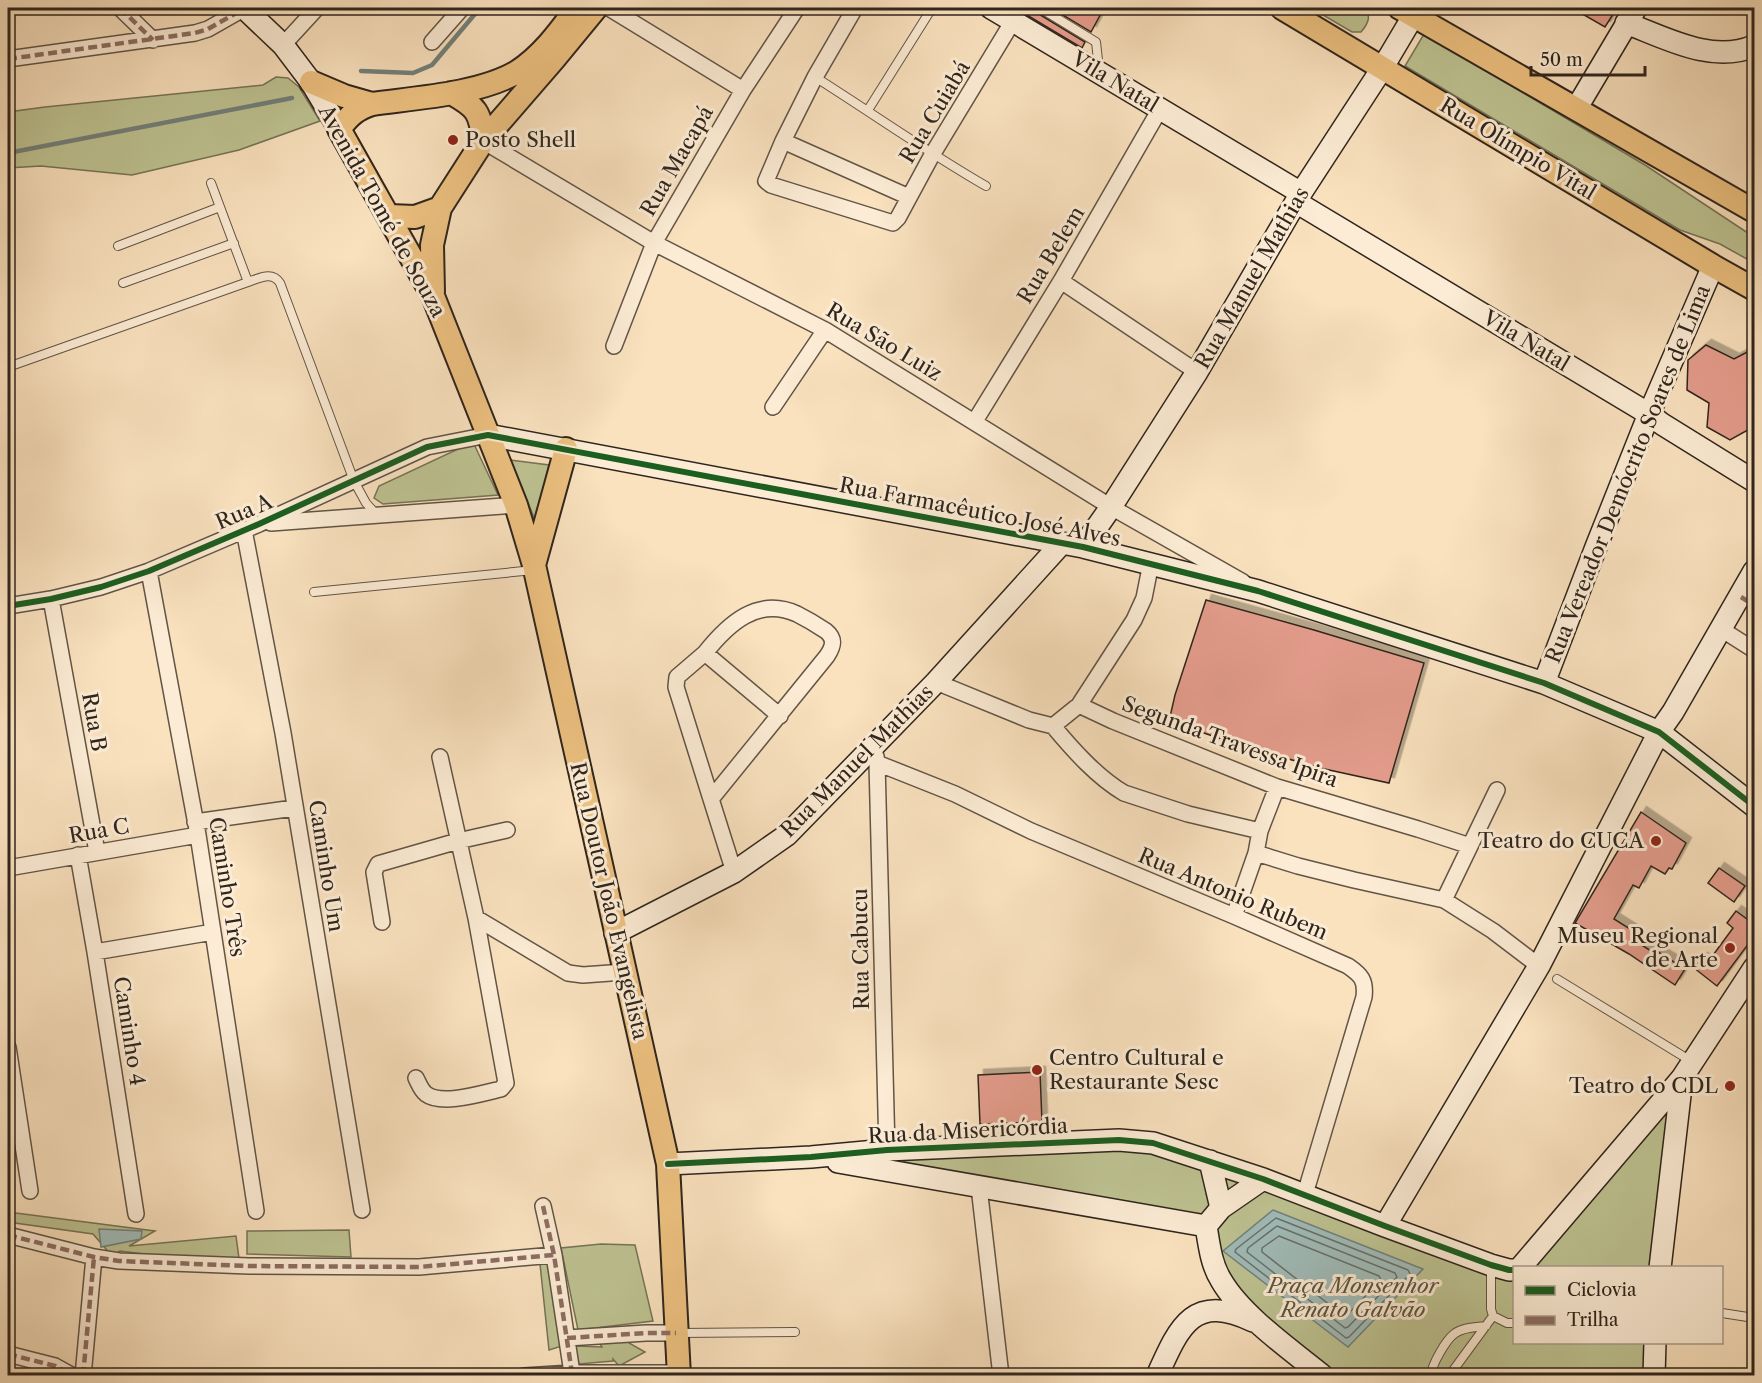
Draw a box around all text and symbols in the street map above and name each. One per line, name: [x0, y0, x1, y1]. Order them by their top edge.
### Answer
scale bar: [1531, 39, 1645, 77]
street label: Vila Natal: [1066, 45, 1163, 117]
text: 50 m: [1540, 49, 1583, 71]
street label: Rua Cuiabá: [894, 55, 975, 167]
street label: Rua Olímpio Vital: [1436, 92, 1601, 205]
street label: Avenida Tomé de Souza: [313, 99, 452, 322]
street label: Rua Macapá: [635, 100, 719, 220]
place label: Posto Shell: [465, 127, 576, 152]
marker: Posto Shell: [446, 133, 460, 147]
street label: Rua Manuel Mathias: [1189, 182, 1314, 373]
street label: Rua Belem: [1012, 201, 1090, 308]
street label: Rua Vereador Demócrito Soares de Lima: [1540, 280, 1716, 667]
street label: Rua São Luiz: [822, 297, 947, 386]
street label: Vila Natal: [1477, 304, 1574, 376]
street label: Rua Farmacêutico José Alves: [837, 472, 1123, 551]
street label: Rua A: [212, 488, 276, 535]
street label: Rua Manuel Mathias: [775, 679, 938, 842]
street label: Rua B: [77, 690, 112, 753]
street label: Segunda Travessa Ipira: [1119, 691, 1342, 793]
street label: Rua Doutor João Evangelista: [565, 760, 654, 1043]
street label: Caminho Um: [304, 798, 349, 934]
street label: Rua C: [67, 813, 131, 848]
street label: Caminho Três: [204, 815, 251, 959]
place label: Teatro do CUCA: [1478, 828, 1644, 853]
marker: Teatro do CUCA: [1649, 834, 1663, 848]
street label: Rua Antonio Rubem: [1135, 842, 1332, 945]
street label: Rua Cabucu: [847, 888, 874, 1010]
place label: Museu Regional de Arte: [1557, 923, 1718, 972]
marker: Museu Regional de Arte: [1723, 941, 1737, 955]
street label: Caminho 4: [109, 975, 150, 1087]
place label: Centro Cultural e Restaurante Sesc: [1049, 1045, 1224, 1094]
marker: Centro Cultural e Restaurante Sesc: [1030, 1063, 1044, 1077]
place label: Teatro do CDL: [1569, 1073, 1718, 1098]
marker: Teatro do CDL: [1723, 1079, 1737, 1093]
street label: Rua da Misericórdia: [867, 1113, 1070, 1148]
legend: [1513, 1266, 1723, 1344]
park label: Praça Monsenhor Renato Galvão: [1265, 1273, 1440, 1322]
text: Ciclovia: [1567, 1279, 1637, 1301]
text: Trilha: [1567, 1309, 1619, 1331]

